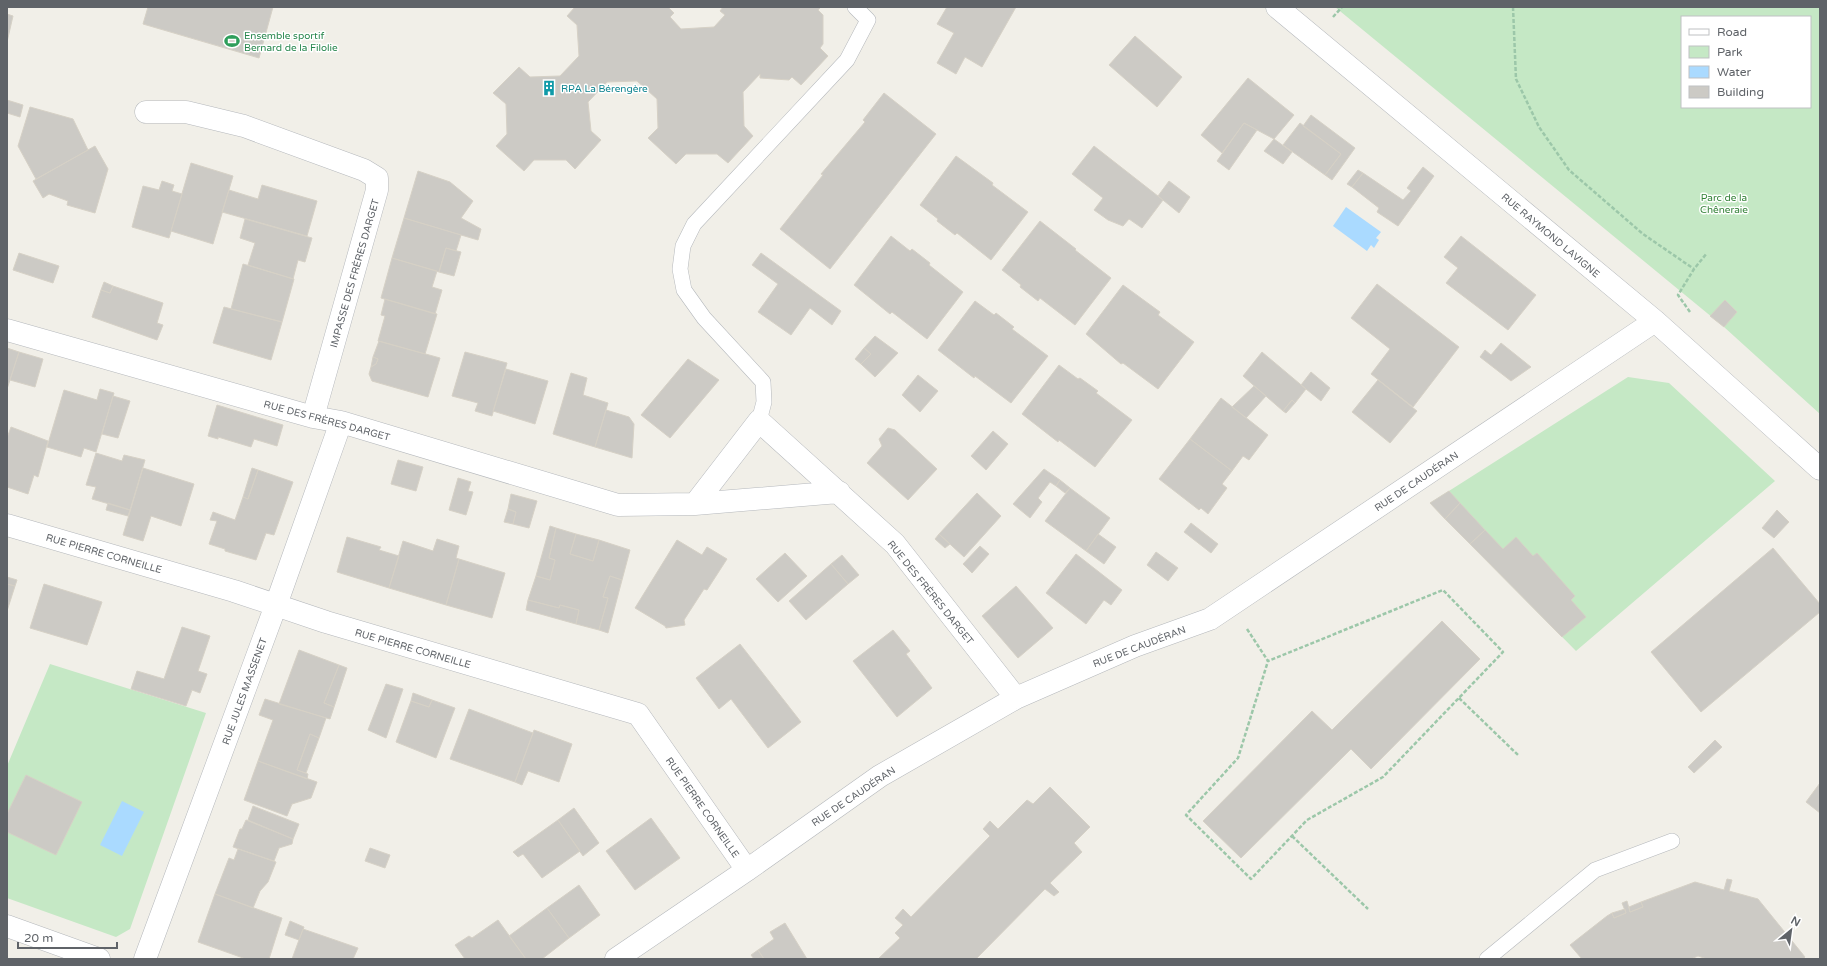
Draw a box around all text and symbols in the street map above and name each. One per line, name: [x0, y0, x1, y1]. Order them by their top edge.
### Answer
legend: [1681, 16, 1811, 108]
text: Road: [1717, 25, 1747, 39]
place label: Ensemble sportif Bernard de la Filolie: [244, 30, 338, 54]
sports icon: Ensemble sportif Bernard de la Filolie: [223, 32, 241, 50]
text: Park: [1717, 45, 1743, 59]
text: Water: [1717, 65, 1752, 79]
building icon: RPA La Bérengère: [540, 79, 558, 97]
place label: RPA La Bérengère: [561, 83, 648, 95]
text: Building: [1717, 85, 1764, 99]
street label: RUE RAYMOND LAVIGNE: [1499, 191, 1602, 280]
park label: Parc de la Chêneraie: [1700, 192, 1748, 216]
street label: IMPASSE DES FRÈRES DARGET: [328, 198, 382, 349]
street label: RUE DES FRÈRES DARGET: [262, 398, 391, 444]
street label: RUE DE CAUDÉRAN: [1372, 449, 1461, 514]
street label: RUE PIERRE CORNEILLE: [44, 532, 163, 576]
street label: RUE DES FRÈRES DARGET: [885, 538, 976, 647]
street label: RUE DE CAUDÉRAN: [1091, 624, 1187, 670]
street label: RUE PIERRE CORNEILLE: [353, 627, 472, 671]
street label: RUE JULES MASSENET: [220, 636, 270, 747]
street label: RUE PIERRE CORNEILLE: [663, 755, 742, 860]
street label: RUE DE CAUDÉRAN: [809, 764, 898, 829]
north arrow: [1771, 910, 1811, 950]
text: N: [1789, 914, 1803, 930]
scale bar: [18, 924, 117, 950]
text: 20 m: [24, 931, 53, 945]

